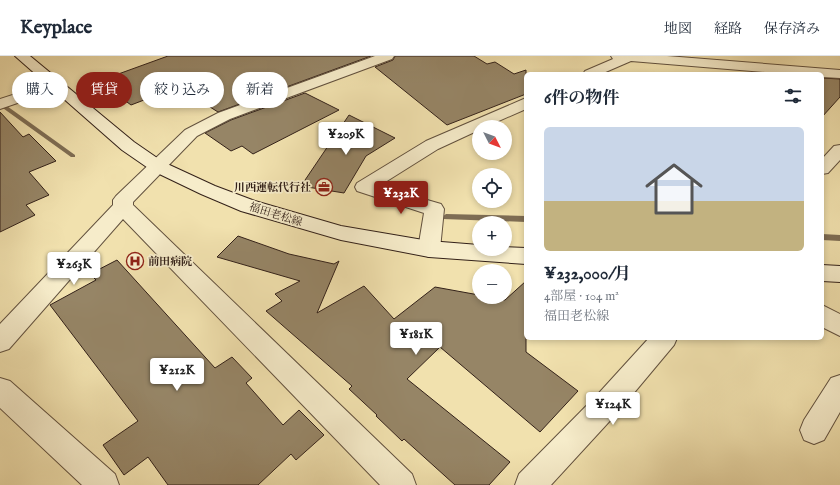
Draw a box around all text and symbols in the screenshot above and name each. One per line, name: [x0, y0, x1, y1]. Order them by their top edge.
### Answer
text: Keyplace: [20, 16, 92, 40]
text: 地図: [664, 20, 692, 38]
text: 経路: [714, 20, 742, 38]
text: 保存済み: [764, 20, 820, 38]
chip: 購入: [12, 72, 68, 108]
chip: 賃貸: [76, 72, 132, 108]
chip: 絞り込み: [140, 72, 224, 108]
chip: 新着: [232, 72, 288, 108]
icon: filters: [782, 85, 804, 107]
text: 6件の物件: [544, 88, 619, 109]
north arrow: [472, 120, 512, 160]
map controls: [472, 120, 512, 304]
pin: ¥209K: [318, 122, 374, 156]
text: ¥209K: [327, 126, 365, 143]
icon: home: [638, 153, 710, 225]
button: locate: [472, 168, 512, 208]
office icon: 川西運転代行社: [314, 177, 334, 197]
place label: 川西運転代行社: [234, 181, 311, 195]
pin: ¥232K: [373, 181, 429, 215]
text: ¥232K: [383, 185, 419, 202]
street label: 福田老松線: [247, 200, 304, 230]
button: +: [472, 216, 512, 256]
hospital icon: 前田病院: [125, 251, 145, 271]
pin: ¥263K: [46, 252, 102, 286]
place label: 前田病院: [148, 255, 192, 269]
text: ¥263K: [56, 256, 92, 273]
button: −: [472, 264, 512, 304]
text: ¥232,000/月: [544, 264, 631, 285]
text: 4部屋 · 104 m²: [544, 288, 619, 305]
text: 福田老松線: [544, 308, 609, 325]
pin: ¥181K: [388, 322, 444, 356]
text: ¥181K: [399, 326, 433, 343]
pin: ¥212K: [149, 358, 205, 392]
text: ¥212K: [159, 362, 195, 379]
pin: ¥124K: [585, 392, 641, 426]
text: ¥124K: [595, 396, 631, 413]

